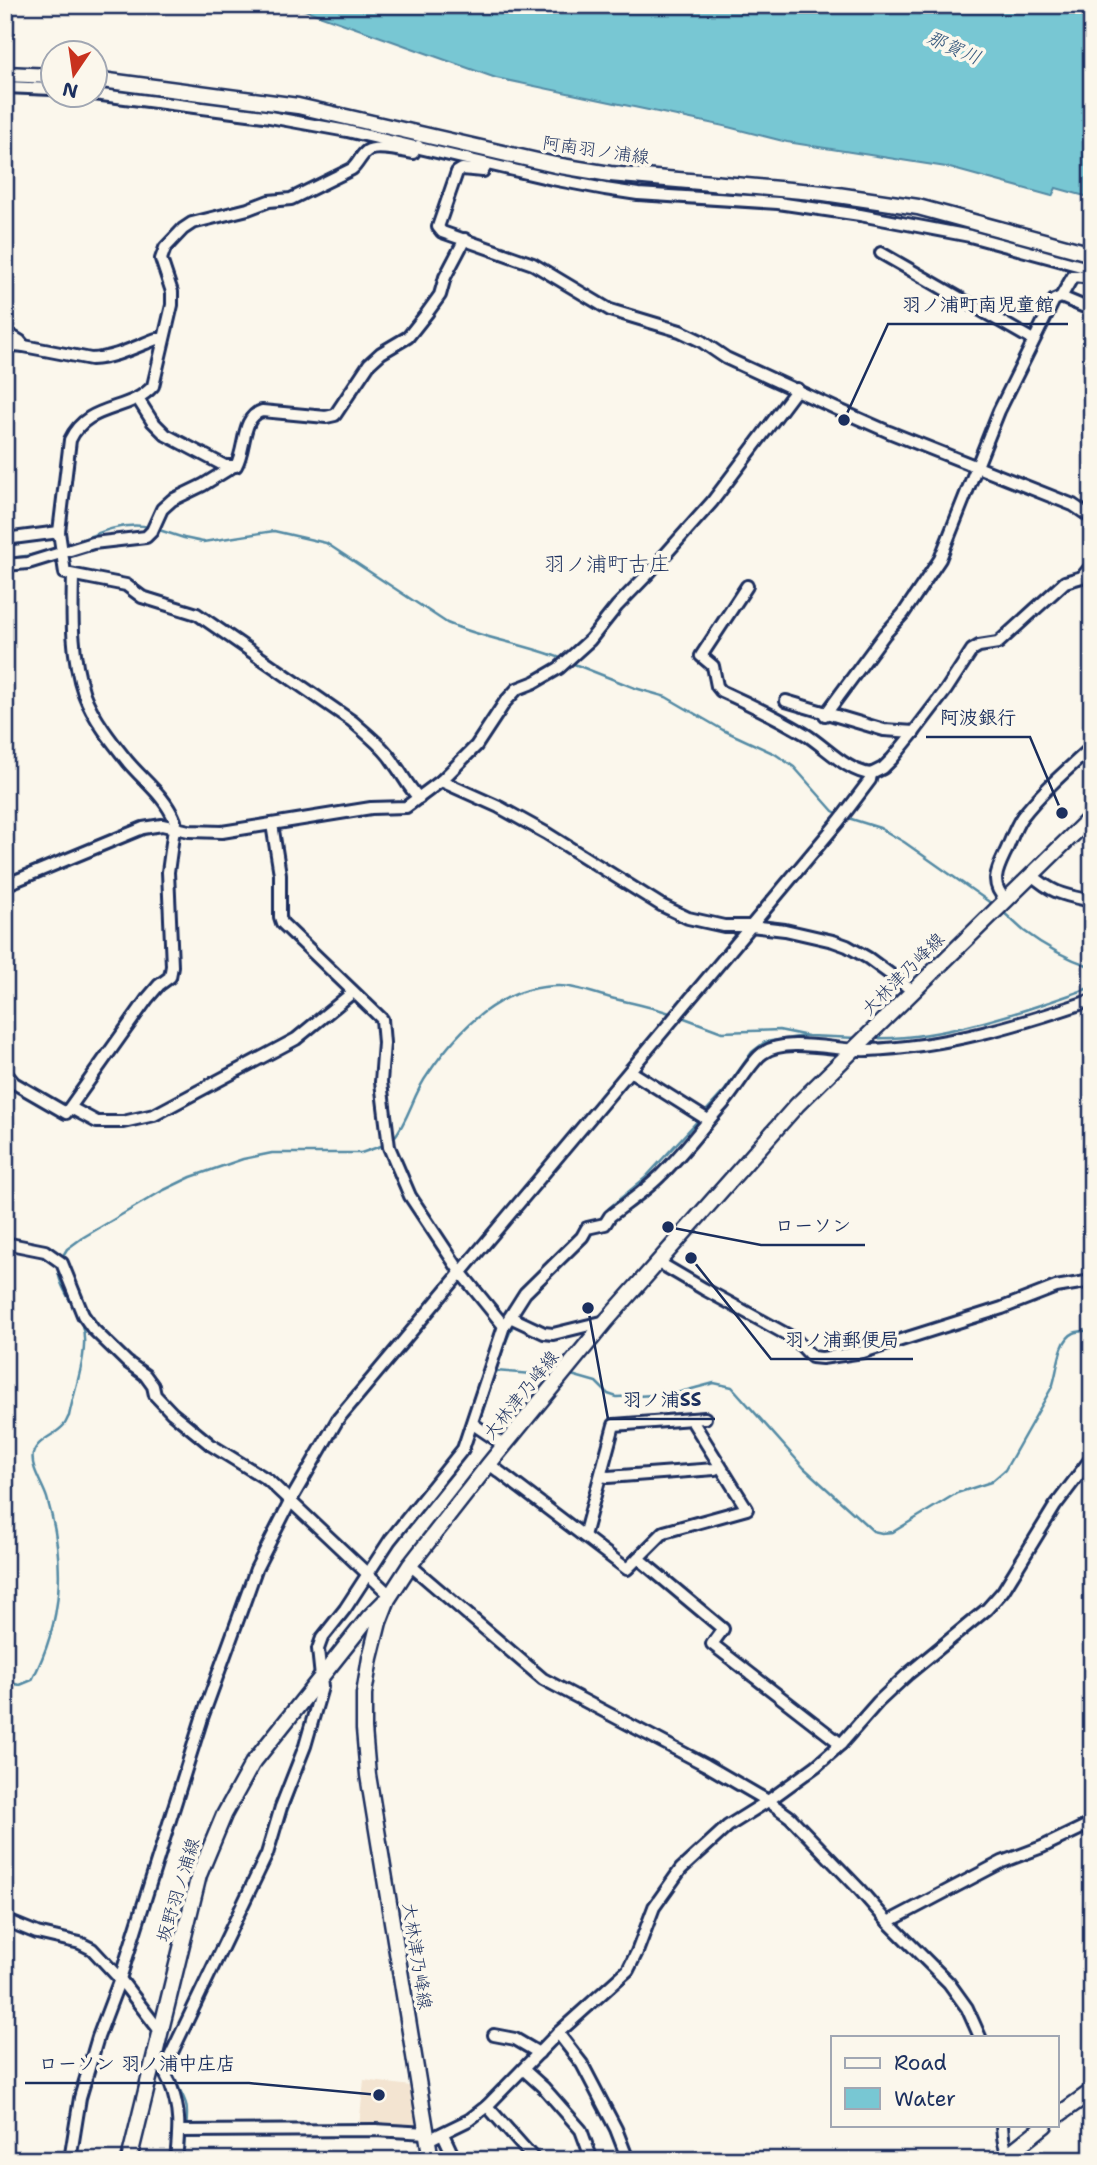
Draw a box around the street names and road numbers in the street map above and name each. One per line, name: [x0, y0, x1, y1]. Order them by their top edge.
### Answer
street label: 阿南羽ノ浦線: [541, 131, 651, 169]
street label: 大林津乃峰線: [856, 927, 950, 1021]
street label: 大林津乃峰線: [478, 1345, 564, 1445]
street label: 坂野羽ノ浦線: [151, 1835, 205, 1945]
street label: 大林津乃峰線: [397, 1901, 437, 2011]

